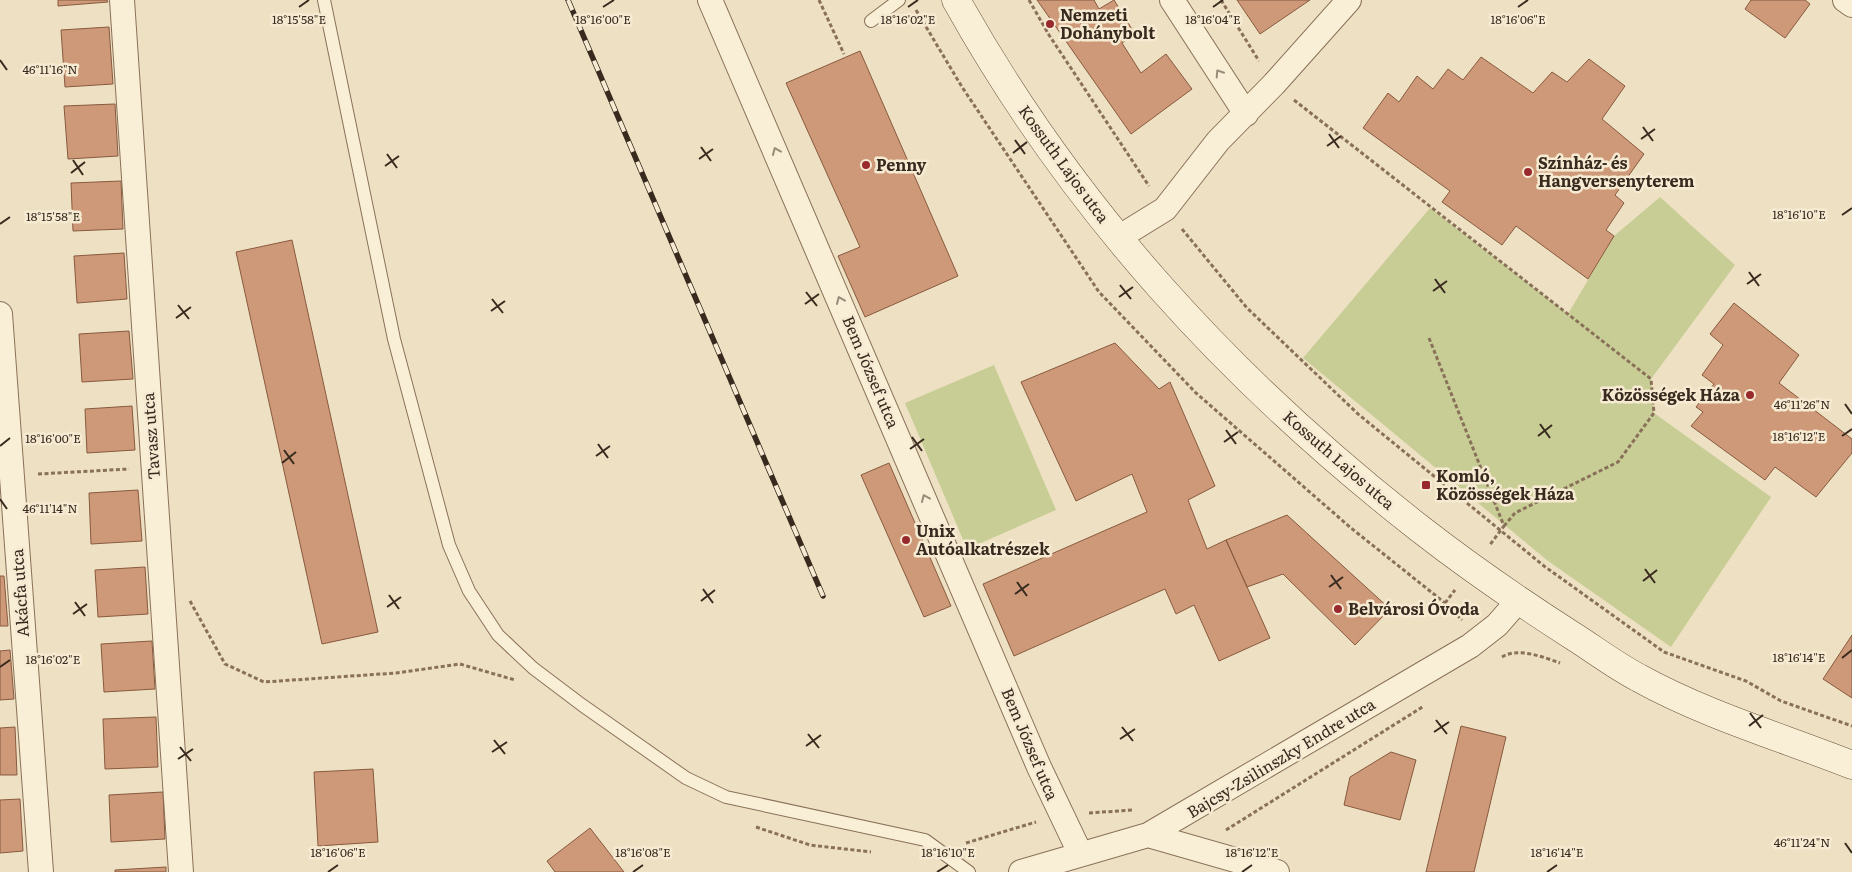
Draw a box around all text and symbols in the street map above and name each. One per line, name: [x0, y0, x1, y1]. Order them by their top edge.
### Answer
place label: Nemzeti Dohánybolt: [1060, 2, 1155, 44]
text: 18°15'58"E: [272, 10, 326, 28]
text: 18°16'00"E: [575, 10, 631, 28]
text: 18°16'02"E: [881, 10, 936, 28]
text: 18°16'04"E: [1185, 10, 1241, 28]
text: 18°16'06"E: [1490, 10, 1546, 28]
marker: Nemzeti Dohánybolt: [1044, 18, 1056, 30]
text: 46°11'16"N: [22, 60, 78, 78]
one-way arrow: [1216, 70, 1225, 79]
street label: Kossuth Lajos utca: [1014, 99, 1116, 228]
one-way arrow: [771, 147, 782, 156]
place label: Színház- és Hangversenyterem: [1538, 150, 1695, 192]
place label: Penny: [876, 152, 926, 176]
marker: Penny: [860, 159, 872, 171]
marker: Színház- és Hangversenyterem: [1522, 166, 1534, 178]
text: 18°16'10"E: [1772, 205, 1826, 223]
text: 18°15'58"E: [26, 207, 80, 225]
one-way arrow: [835, 296, 846, 305]
street label: Bem József utca: [837, 312, 907, 432]
place label: Közösségek Háza: [1602, 382, 1741, 406]
marker: Közösségek Háza: [1744, 389, 1756, 401]
street label: Tavasz utca: [135, 391, 165, 480]
text: 46°11'26"N: [1774, 395, 1830, 413]
street label: Kossuth Lajos utca: [1279, 404, 1401, 515]
text: 18°16'12"E: [1773, 427, 1826, 445]
text: 18°16'00"E: [25, 429, 81, 447]
place label: Komló, Közösségek Háza: [1436, 463, 1575, 505]
marker: Komló, Közösségek Háza: [1420, 479, 1432, 491]
one-way arrow: [920, 494, 931, 503]
text: 46°11'14"N: [23, 499, 77, 517]
place label: Unix Autóalkatrészek: [916, 518, 1050, 560]
marker: Unix Autóalkatrészek: [900, 534, 912, 546]
street label: Akácfa utca: [4, 548, 34, 638]
place label: Belvárosi Óvoda: [1348, 596, 1480, 620]
marker: Belvárosi Óvoda: [1332, 603, 1344, 615]
text: 18°16'14"E: [1773, 648, 1826, 666]
text: 18°16'02"E: [26, 650, 81, 668]
street label: Bem József utca: [996, 684, 1066, 804]
street label: Bajcsy-Zsilinszky Endre utca: [1182, 691, 1380, 823]
text: 46°11'24"N: [1774, 833, 1830, 851]
text: 18°16'06"E: [310, 843, 366, 861]
text: 18°16'08"E: [615, 843, 671, 861]
text: 18°16'10"E: [921, 843, 975, 861]
text: 18°16'12"E: [1226, 843, 1279, 861]
text: 18°16'14"E: [1531, 843, 1584, 861]

